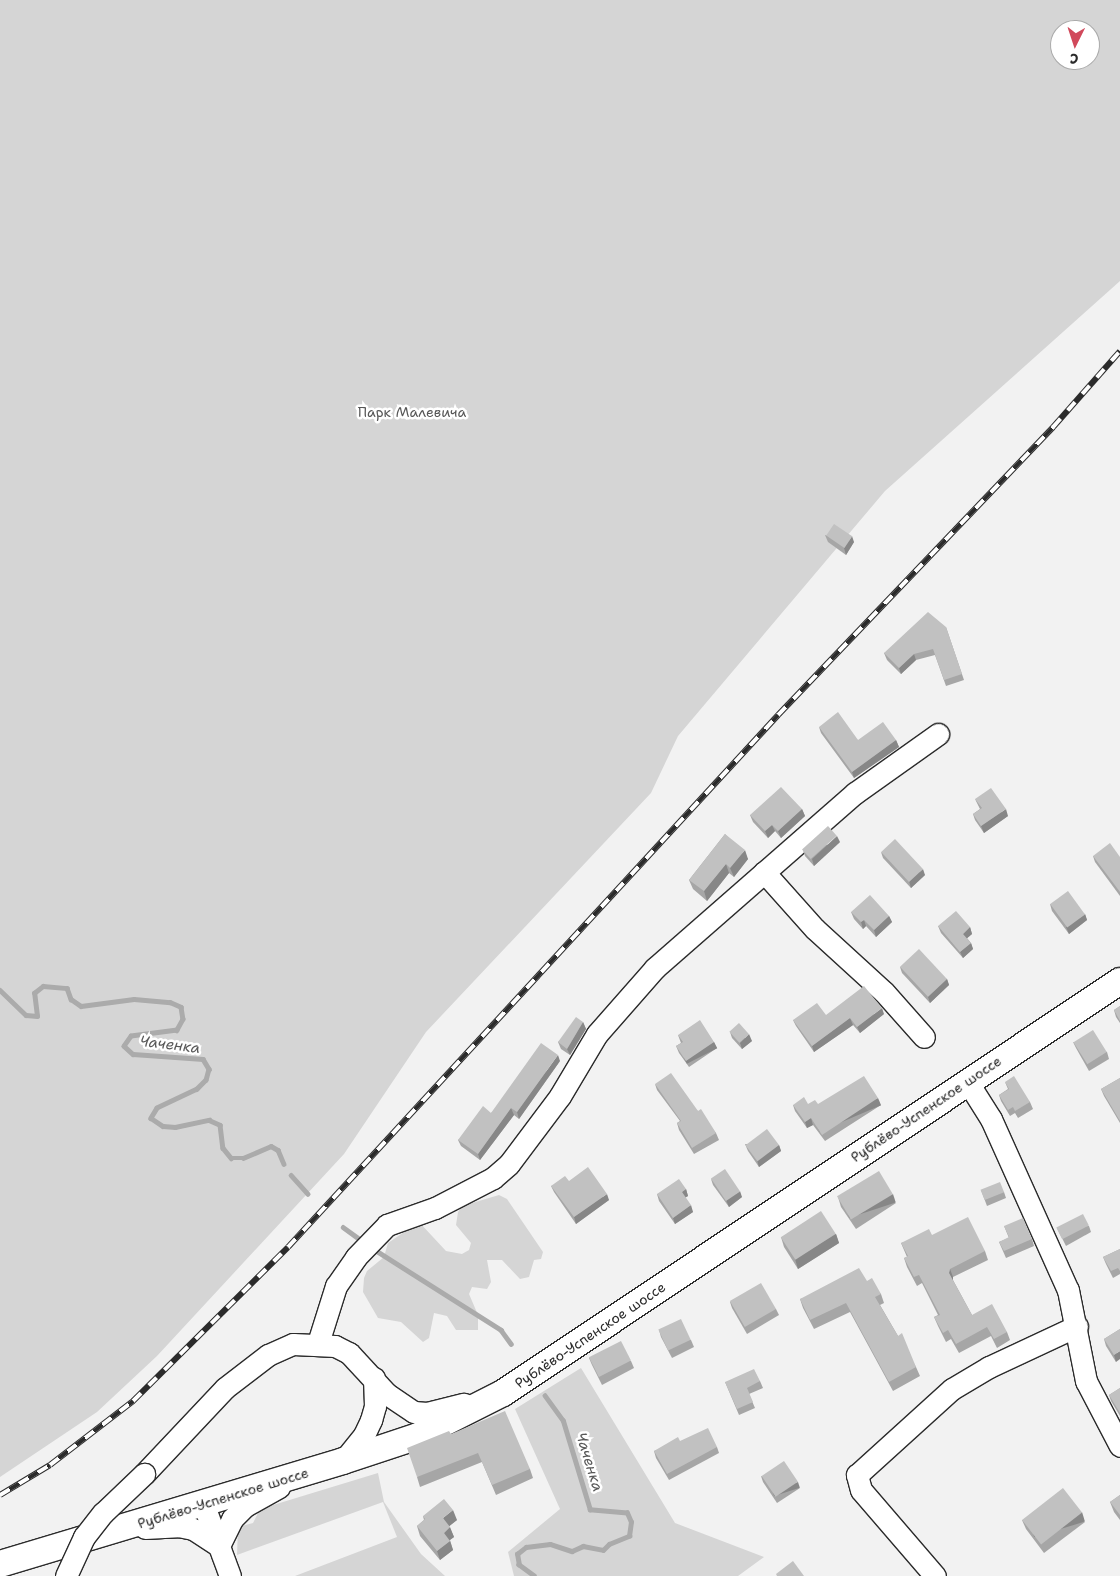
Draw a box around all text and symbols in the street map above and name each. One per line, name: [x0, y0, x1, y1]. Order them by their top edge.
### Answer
north arrow: [1050, 20, 1100, 70]
text: С: [1069, 50, 1079, 68]
park label: Парк Малевича: [358, 404, 466, 420]
water label: Чаченка: [139, 1032, 201, 1058]
street label: Рублёво-Успенское шоссе: [848, 1052, 1004, 1166]
street label: Рублёво-Успенское шоссе: [512, 1278, 668, 1392]
water label: Чаченка: [572, 1430, 606, 1494]
street label: Рублёво-Успенское шоссе: [135, 1464, 311, 1532]

